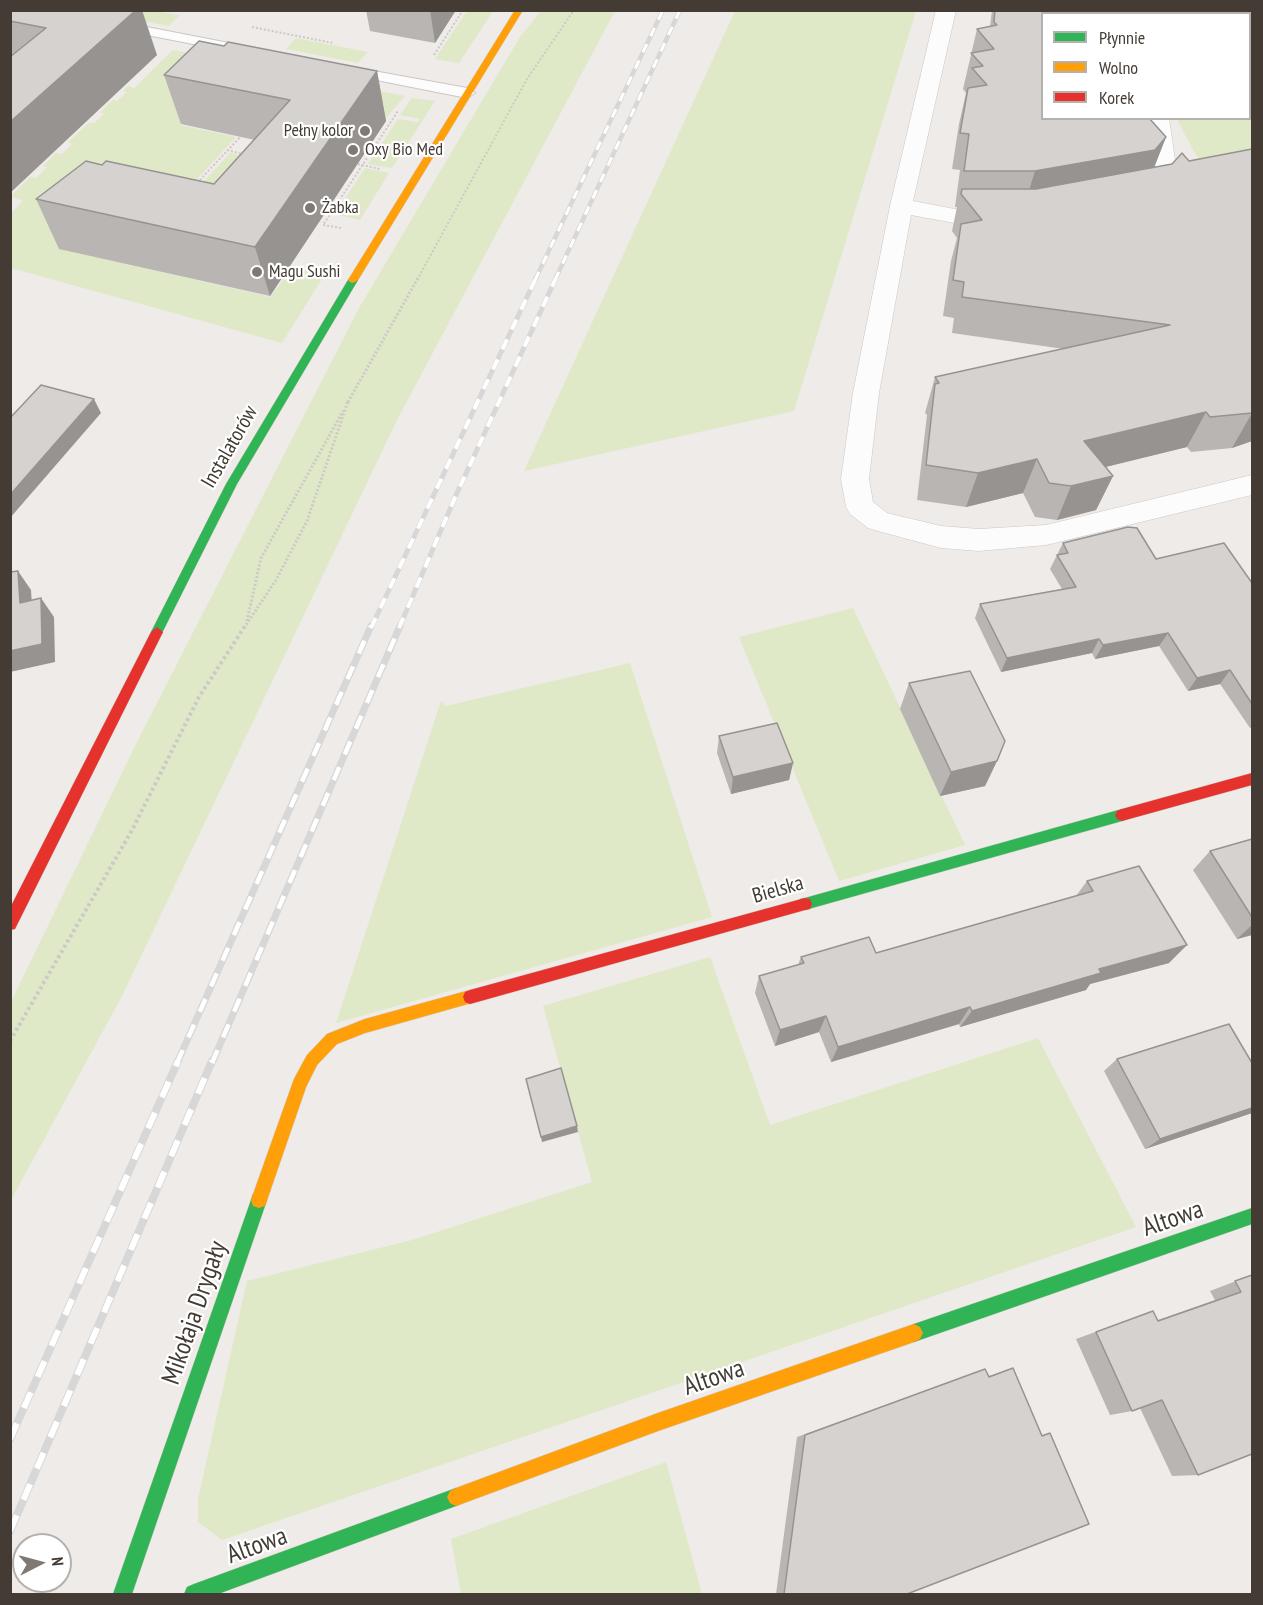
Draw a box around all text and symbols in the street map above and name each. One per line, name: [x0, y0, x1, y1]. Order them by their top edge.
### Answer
legend: [1041, 12, 1251, 120]
text: Płynnie: [1099, 26, 1145, 49]
text: Wolno: [1099, 56, 1138, 79]
text: Korek: [1099, 86, 1134, 109]
place label: Pełny kolor: [284, 120, 353, 142]
marker: Pełny kolor: [358, 124, 372, 138]
place label: Oxy Bio Med: [365, 139, 443, 161]
marker: Oxy Bio Med: [346, 143, 360, 157]
place label: Żabka: [322, 197, 359, 219]
marker: Żabka: [303, 201, 317, 215]
place label: Magu Sushi: [269, 261, 340, 283]
marker: Magu Sushi: [250, 265, 264, 279]
street label: Instalatorów: [196, 402, 264, 492]
street label: Bielska: [750, 871, 806, 909]
street label: Altowa: [1139, 1194, 1207, 1244]
street label: Mikołaja Drygały: [156, 1237, 234, 1389]
street label: Altowa: [680, 1353, 748, 1403]
street label: Altowa: [223, 1521, 291, 1571]
north arrow: [12, 1533, 72, 1593]
text: N: [48, 1556, 68, 1567]

